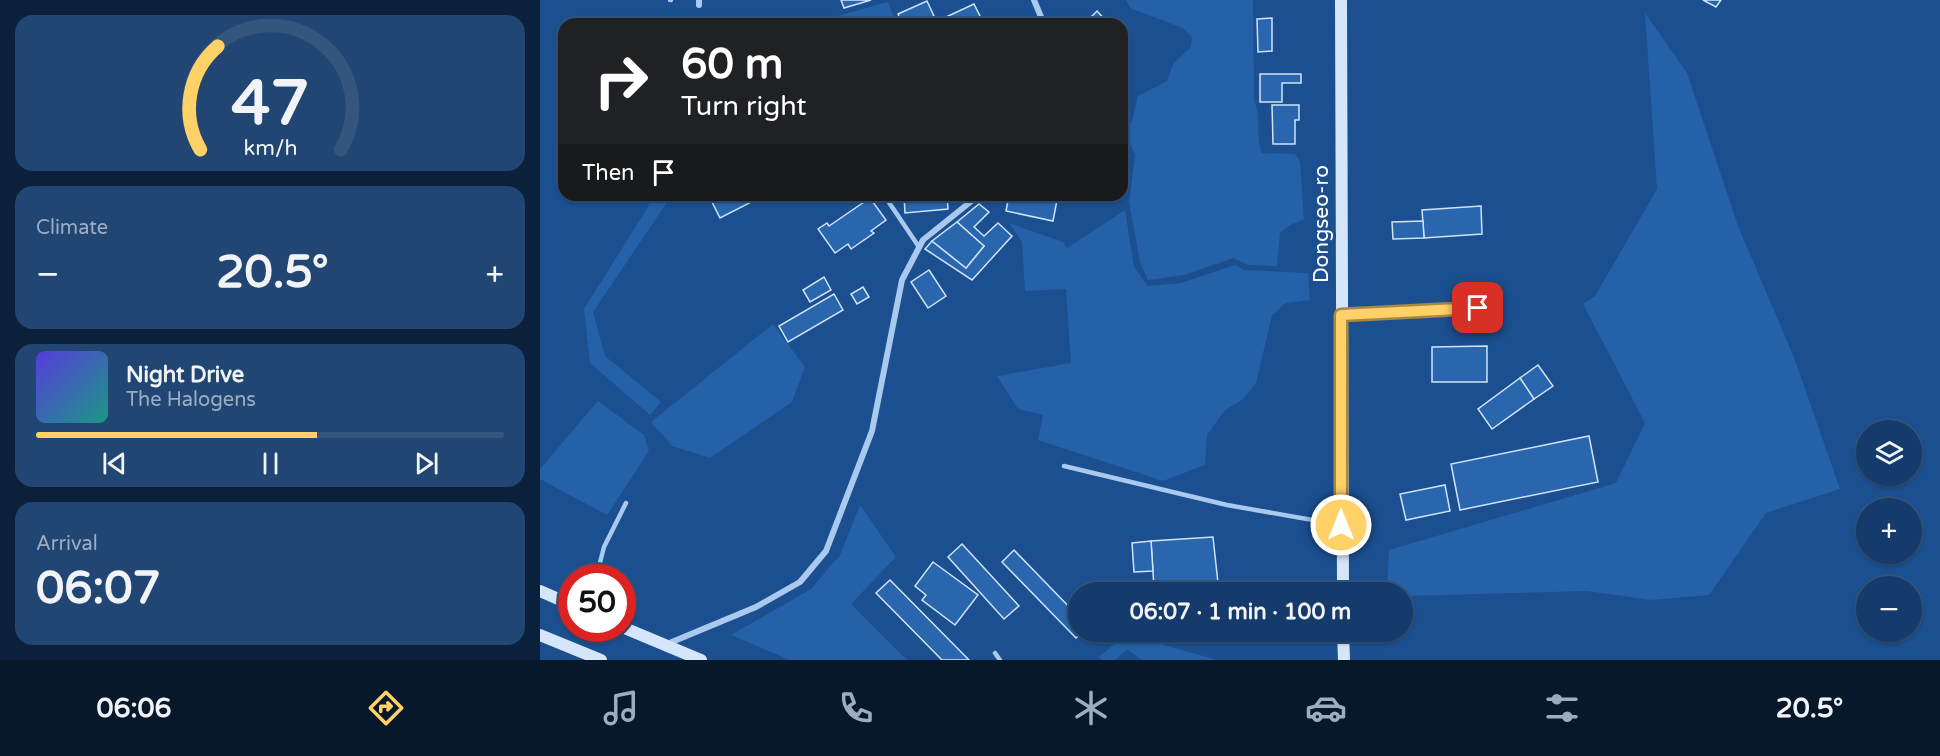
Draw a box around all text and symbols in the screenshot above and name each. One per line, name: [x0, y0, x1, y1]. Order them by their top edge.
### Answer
text: 60 m: [681, 39, 783, 90]
icon: right: [582, 42, 660, 120]
text: 47: [231, 67, 309, 142]
text: Turn right: [681, 90, 807, 123]
text: km/h: [243, 135, 297, 161]
icon: arrive: [647, 156, 680, 189]
text: Then: [582, 160, 635, 186]
street label: Dongseo-ro: [1309, 165, 1334, 283]
text: Climate: [36, 216, 108, 240]
text: 20.5°: [216, 246, 329, 300]
text: −: [36, 255, 60, 294]
text: +: [485, 255, 504, 294]
pin: [1452, 282, 1503, 333]
icon: arrive: [1461, 291, 1494, 324]
text: Night Drive: [126, 362, 244, 388]
text: The Halogens: [126, 388, 256, 412]
map controls: [1856, 420, 1922, 642]
button: layers: [1856, 420, 1922, 486]
icon: previous: [98, 447, 131, 480]
icon: pause: [254, 447, 287, 480]
icon: next: [410, 447, 443, 480]
position arrow: [1309, 493, 1373, 557]
button: +: [1856, 498, 1922, 564]
text: Arrival: [36, 532, 98, 556]
text: 06:07: [36, 562, 161, 616]
speed limit sign: 50: [558, 564, 636, 642]
button: −: [1856, 576, 1922, 642]
text: 06:07 · 1 min · 100 m: [1130, 599, 1351, 625]
icon: directions: [365, 687, 407, 729]
icon: music: [600, 687, 642, 729]
icon: phone: [835, 687, 877, 729]
icon: climate: [1070, 687, 1112, 729]
icon: car: [1305, 687, 1347, 729]
icon: filters: [1541, 687, 1583, 729]
text: 06:06: [97, 692, 171, 725]
text: 20.5°: [1776, 692, 1843, 725]

